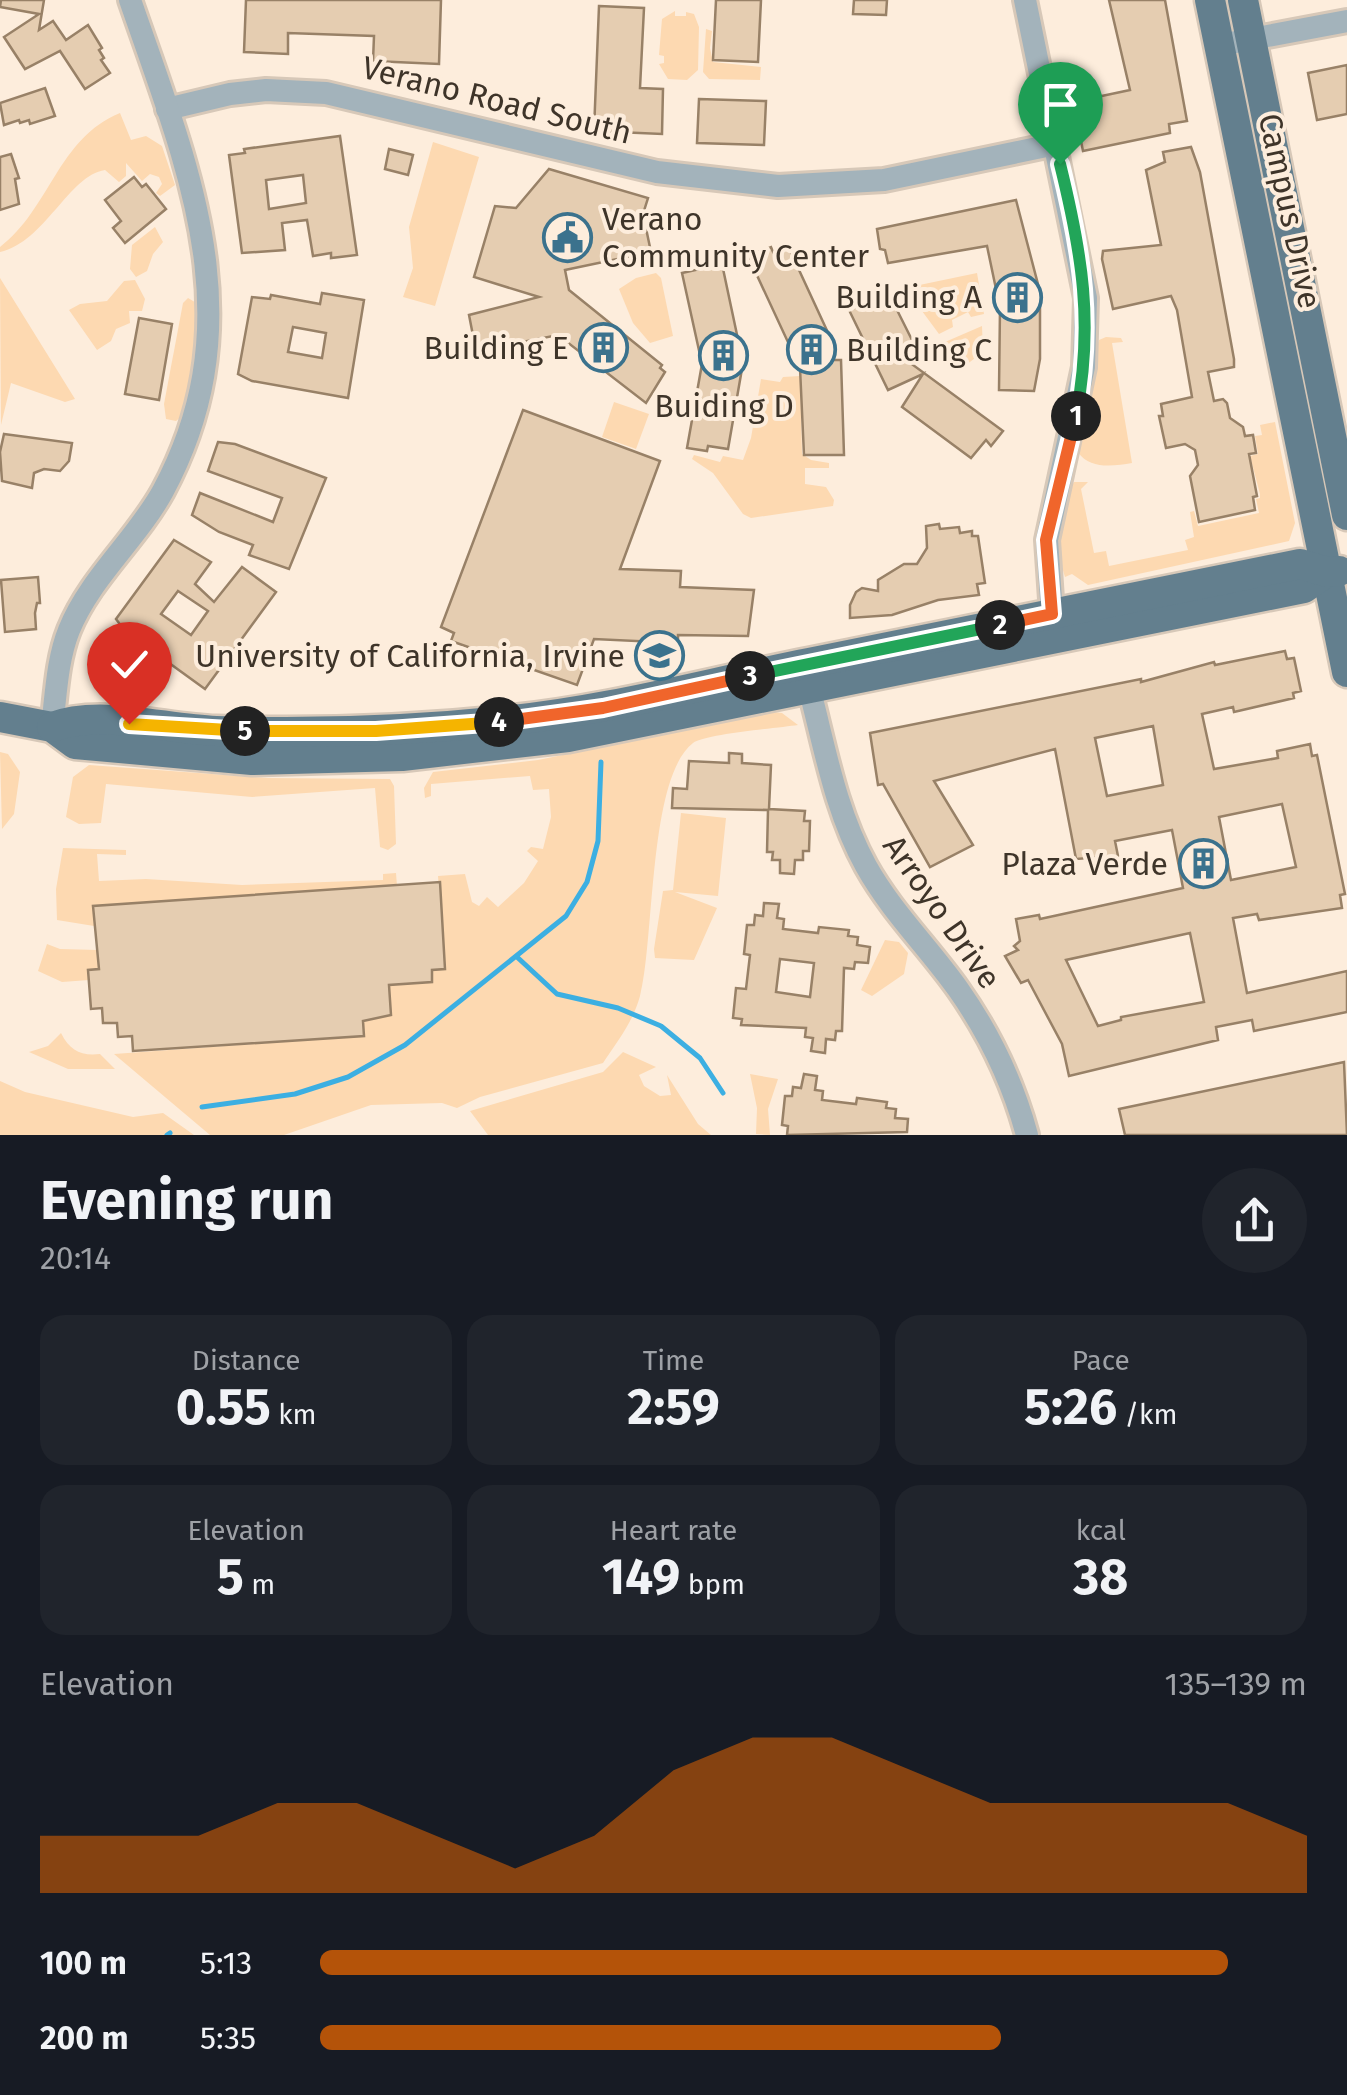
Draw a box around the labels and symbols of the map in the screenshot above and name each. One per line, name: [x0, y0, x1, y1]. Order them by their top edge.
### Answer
street label: Verano Road South: [358, 48, 636, 152]
pin: [1018, 62, 1103, 165]
street label: Campus Drive: [1251, 110, 1329, 312]
place label: Verano Community Center: [602, 200, 870, 275]
public building icon: Verano Community Center: [541, 211, 593, 263]
building icon: Building A: [991, 271, 1043, 323]
place label: Building A: [835, 278, 983, 316]
building icon: Building E: [578, 322, 630, 374]
building icon: Building C: [785, 324, 837, 376]
place label: Building E: [424, 329, 569, 367]
building icon: Buiding D: [698, 330, 750, 382]
place label: Building C: [846, 331, 992, 369]
place label: Buiding D: [654, 387, 794, 425]
pin: 1: [1051, 391, 1101, 441]
pin: 2: [975, 600, 1025, 650]
pin: [87, 622, 172, 725]
school or university icon: University of California, Irvine: [634, 630, 686, 682]
place label: University of California, Irvine: [195, 637, 625, 675]
pin: 3: [725, 651, 775, 701]
pin: 4: [474, 697, 524, 747]
pin: 5: [220, 706, 270, 756]
street label: Arroyo Drive: [875, 828, 1009, 996]
building icon: Plaza Verde: [1177, 838, 1229, 890]
place label: Plaza Verde: [1001, 845, 1168, 883]

